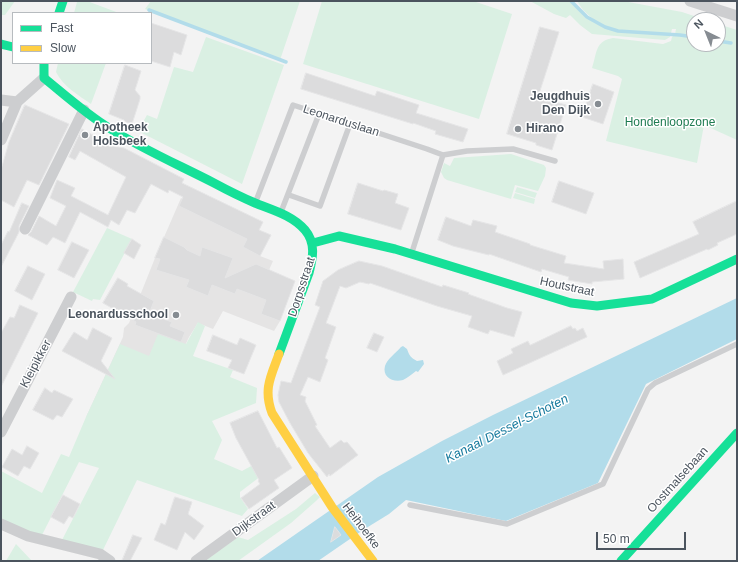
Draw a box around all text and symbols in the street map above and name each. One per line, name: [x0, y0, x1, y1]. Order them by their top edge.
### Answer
legend: [12, 12, 152, 64]
north arrow: [686, 12, 726, 52]
text: N: [691, 17, 705, 31]
text: Fast: [50, 21, 73, 35]
text: Slow: [50, 41, 76, 55]
place label: Jeugdhuis Den Dijk: [530, 90, 590, 118]
marker: Jeugdhuis Den Dijk: [593, 99, 603, 109]
street label: Leonarduslaan: [301, 102, 381, 140]
park label: Hondenloopzone: [625, 116, 715, 130]
place label: Apotheek Holsbeek: [93, 121, 148, 149]
place label: Hirano: [526, 122, 564, 136]
marker: Hirano: [513, 124, 523, 134]
marker: Apotheek Holsbeek: [80, 130, 90, 140]
street label: Dorpsstraat: [286, 255, 318, 319]
street label: Houtstraat: [538, 274, 596, 300]
place label: Leonardusschool: [68, 308, 168, 322]
marker: Leonardusschool: [171, 310, 181, 320]
street label: Kleipikker: [17, 338, 55, 390]
water label: Kanaal Dessel-Schoten: [443, 391, 571, 467]
street label: Oostmalsebaan: [645, 444, 711, 516]
street label: Dijkstraat: [230, 498, 278, 540]
street label: Heihoefke: [339, 500, 383, 552]
scale bar: [598, 524, 688, 550]
text: 50 m: [603, 532, 630, 546]

